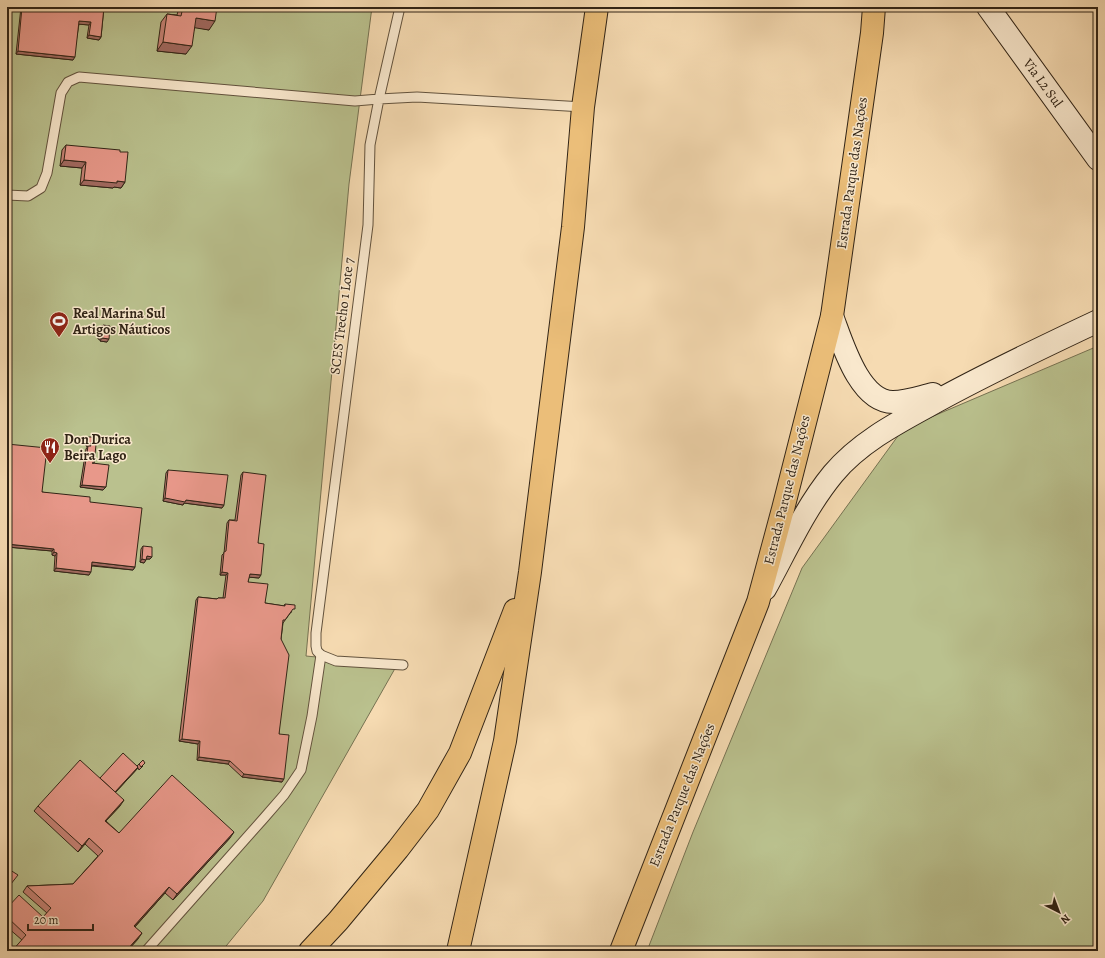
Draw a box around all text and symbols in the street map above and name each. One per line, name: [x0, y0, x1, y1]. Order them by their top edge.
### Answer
street label: Via L2 Sul: [1018, 54, 1068, 112]
street label: Estrada Parque das Nações: [832, 96, 872, 250]
street label: SCES Trecho 1 Lote 7: [325, 256, 359, 376]
place label: Real Marina Sul Artigos Náuticos: [72, 304, 171, 339]
sports icon: Real Marina Sul Artigos Náuticos: [48, 310, 70, 338]
street label: Estrada Parque das Nações: [759, 413, 815, 567]
place label: Don Durica Beira Lago: [64, 430, 131, 465]
restaurant icon: Don Durica Beira Lago: [39, 436, 61, 464]
street label: Estrada Parque das Nações: [644, 720, 720, 870]
north arrow: [1039, 892, 1079, 932]
scale bar: [28, 906, 93, 932]
text: N: [1057, 911, 1073, 927]
text: 20 m: [34, 912, 58, 928]

